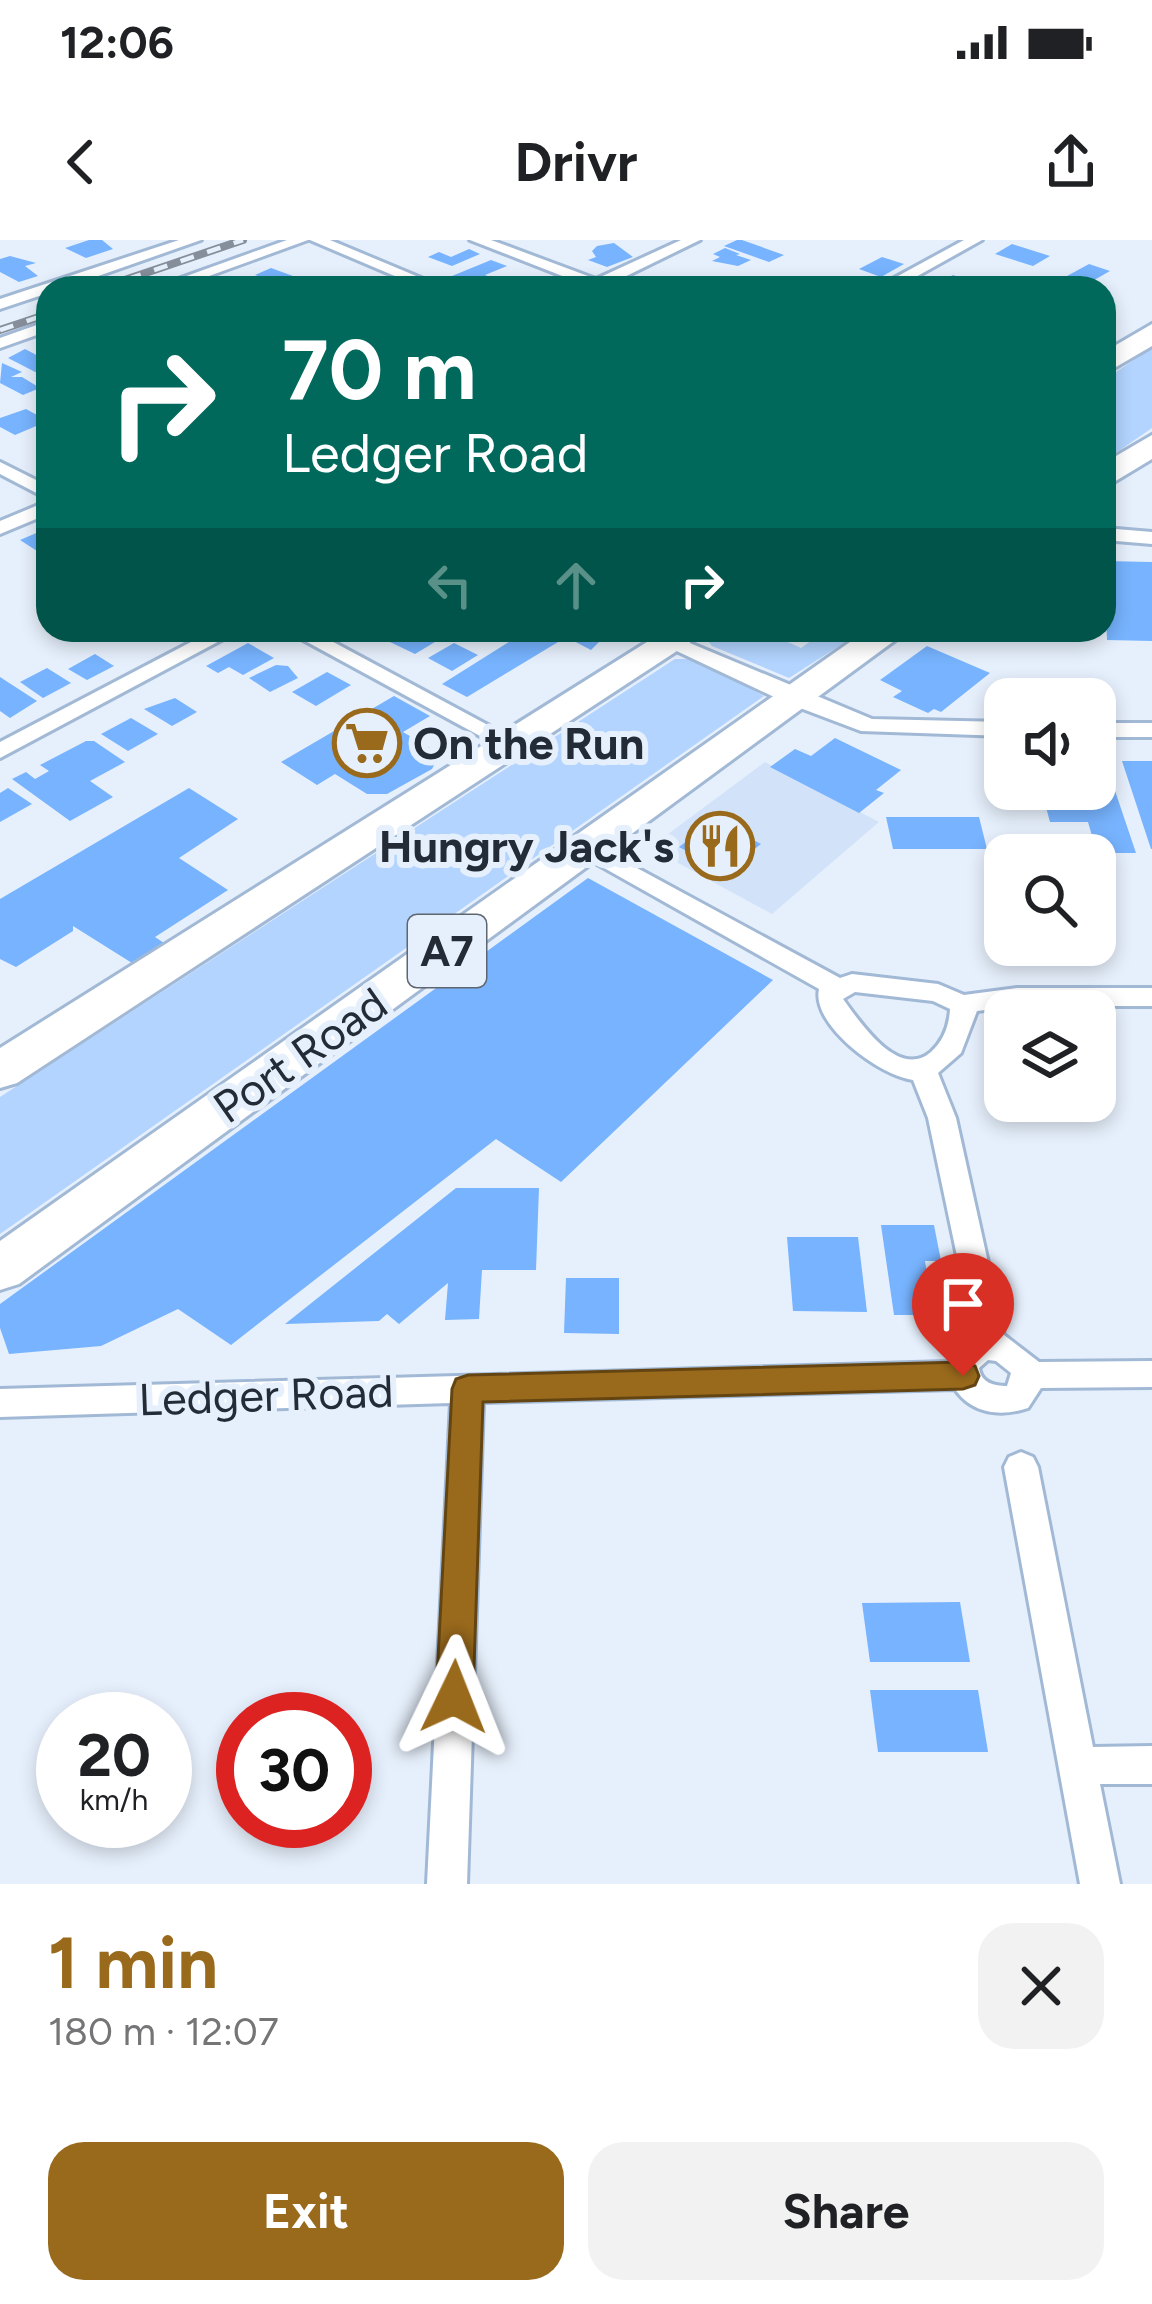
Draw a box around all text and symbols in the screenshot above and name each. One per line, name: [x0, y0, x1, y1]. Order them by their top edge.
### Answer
text: 12:06: [60, 15, 174, 69]
icon: back: [48, 129, 114, 195]
icon: share: [1038, 129, 1104, 195]
text: Drivr: [515, 130, 637, 195]
text: 70 m: [282, 319, 476, 420]
icon: right: [84, 324, 240, 480]
text: Ledger Road: [282, 421, 588, 486]
icon: left: [417, 552, 483, 618]
icon: ahead: [543, 552, 609, 618]
icon: right: [669, 552, 735, 618]
map controls: [984, 678, 1116, 1122]
button: sound: [984, 678, 1116, 810]
supermarket icon: On the Run: [332, 708, 402, 778]
place label: On the Run: [413, 716, 644, 770]
restaurant icon: Hungry Jack's: [685, 811, 755, 881]
place label: Hungry Jack's: [379, 819, 674, 873]
button: search: [984, 834, 1116, 966]
road number: A7: [408, 915, 486, 987]
street label: Port Road: [203, 976, 397, 1134]
button: layers: [984, 990, 1116, 1122]
pin: [912, 1253, 1014, 1376]
icon: arrive: [930, 1271, 996, 1337]
street label: Ledger Road: [138, 1364, 394, 1426]
position arrow: [391, 1634, 517, 1760]
speed limit sign: 30: [216, 1692, 372, 1848]
text: 20: [77, 1719, 151, 1791]
text: km/h: [80, 1781, 148, 1818]
text: 1 min: [48, 1920, 218, 2006]
button: close: [978, 1923, 1104, 2049]
text: 180 m · 12:07: [48, 2008, 279, 2055]
button: Exit: [48, 2142, 564, 2280]
button: Share: [588, 2142, 1104, 2280]

